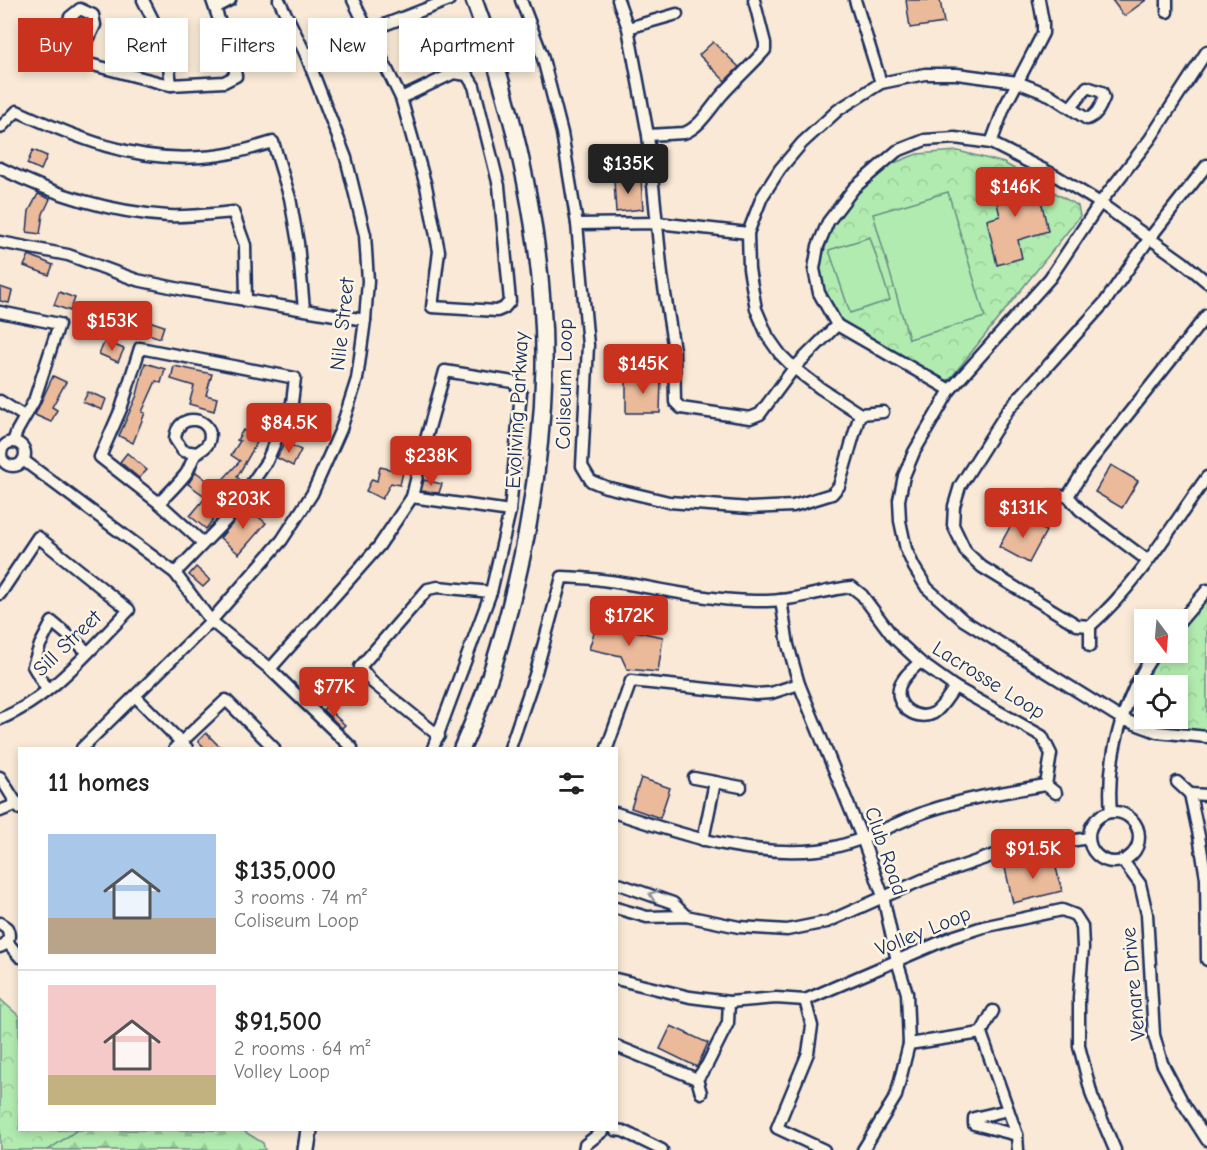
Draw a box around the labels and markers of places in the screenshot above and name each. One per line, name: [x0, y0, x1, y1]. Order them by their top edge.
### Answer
pin: $135K: [586, 144, 670, 195]
pin: $146K: [973, 167, 1057, 218]
pin: $153K: [70, 301, 154, 352]
pin: $145K: [601, 344, 685, 395]
pin: $84.5K: [240, 403, 338, 454]
pin: $238K: [389, 436, 473, 487]
pin: $203K: [201, 479, 285, 530]
pin: $131K: [981, 488, 1065, 539]
pin: $172K: [587, 596, 671, 647]
pin: $77K: [298, 667, 370, 718]
pin: $91.5K: [984, 829, 1082, 880]

